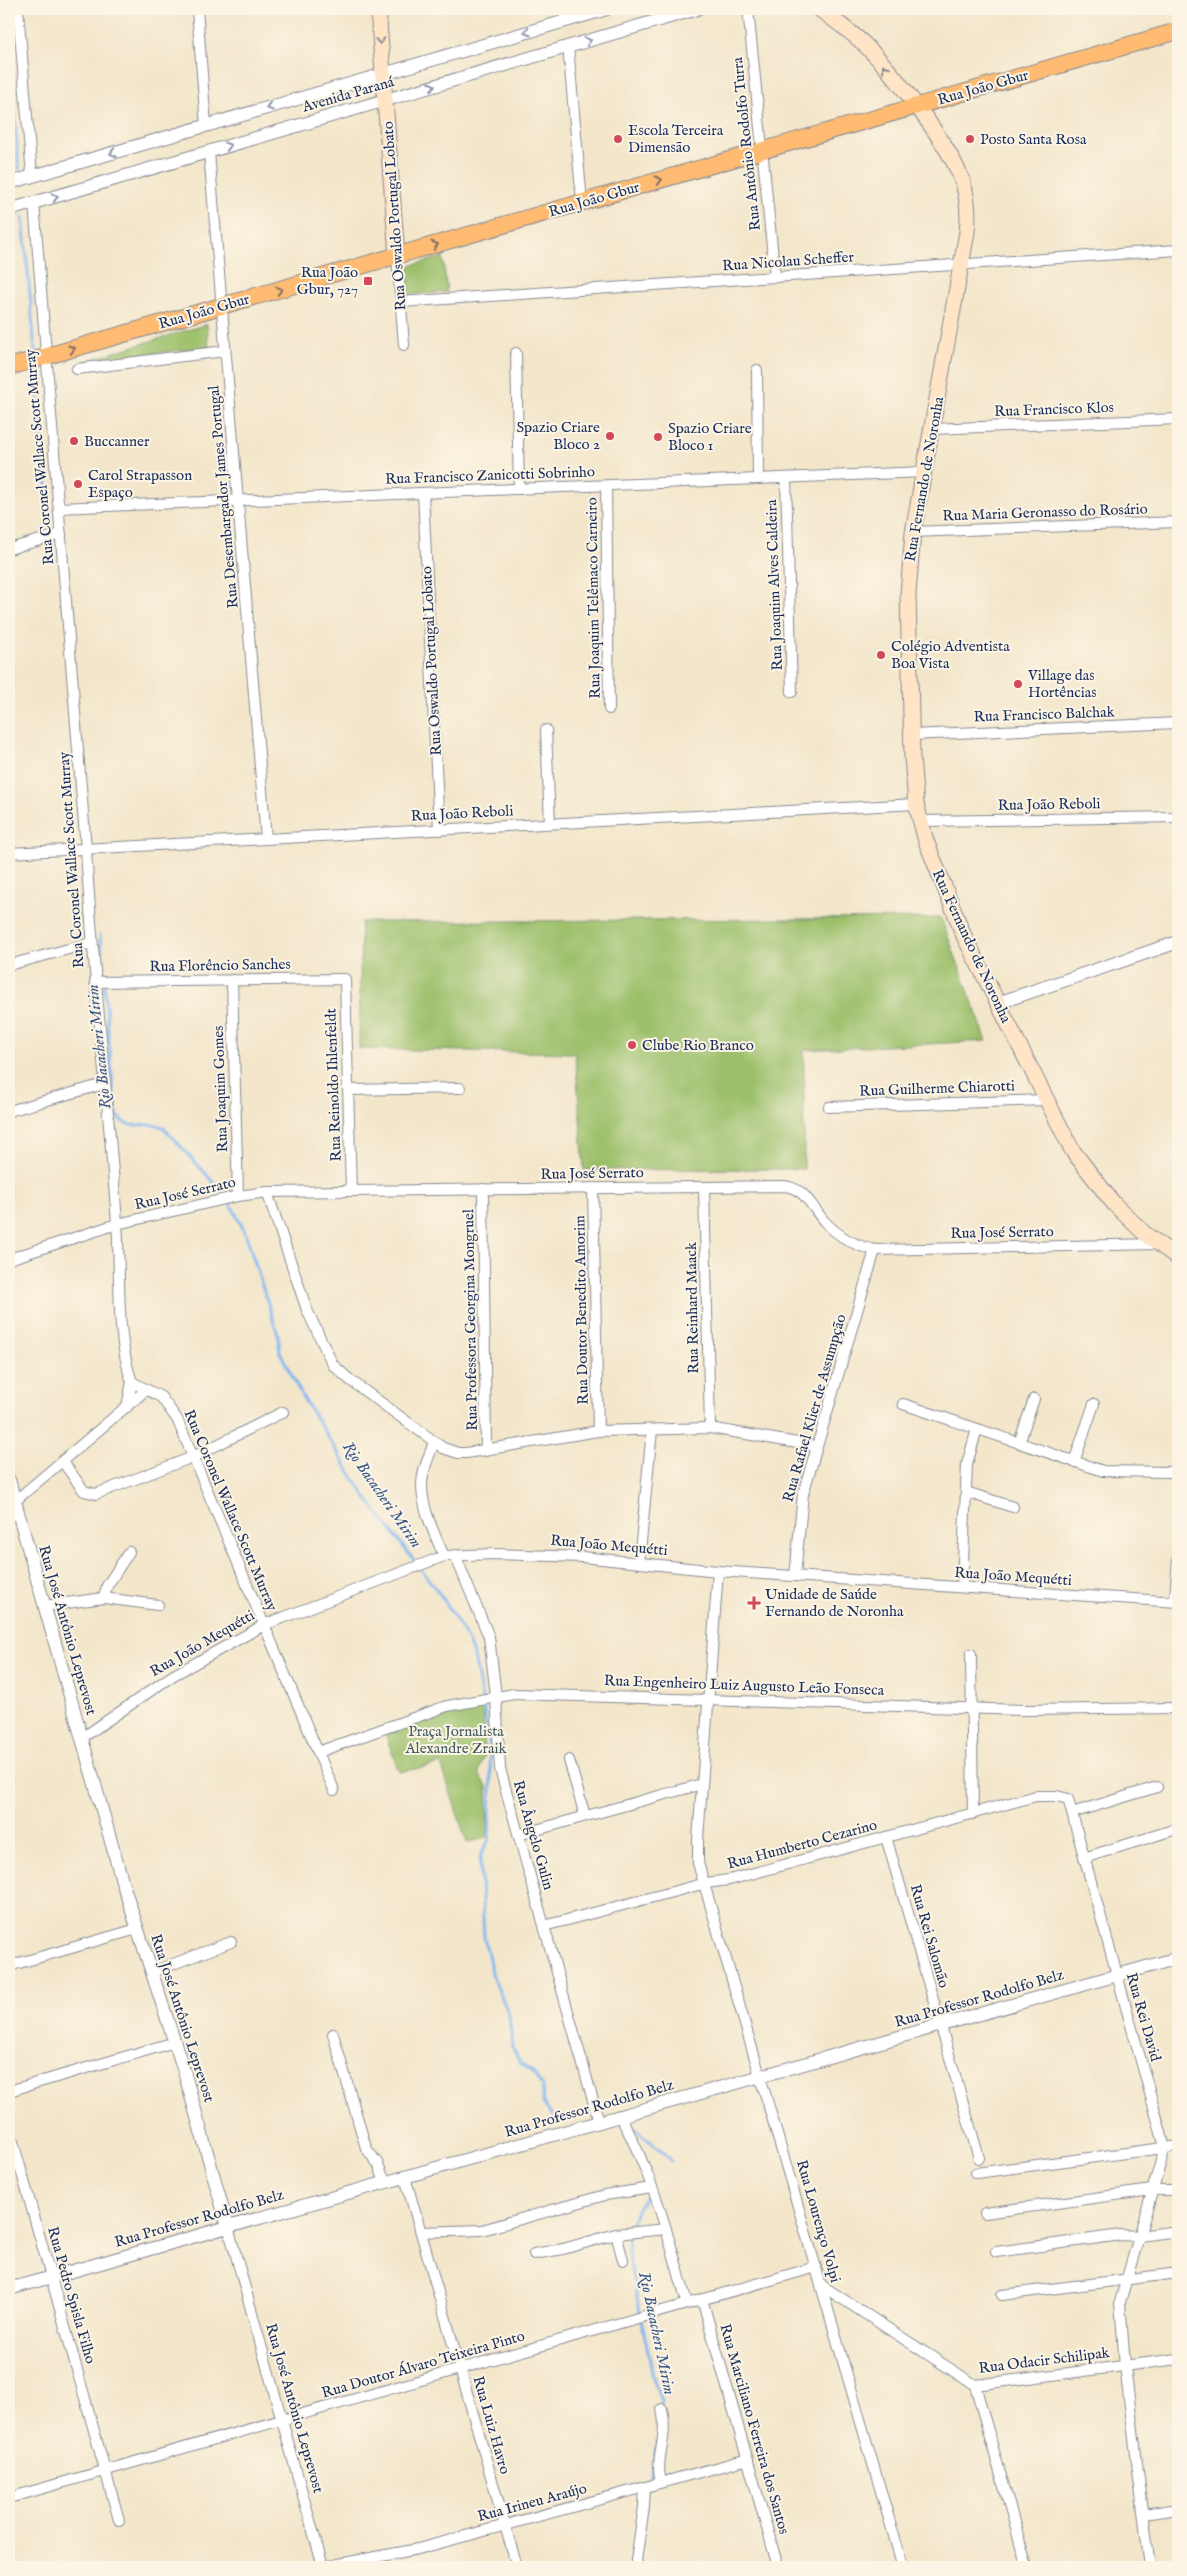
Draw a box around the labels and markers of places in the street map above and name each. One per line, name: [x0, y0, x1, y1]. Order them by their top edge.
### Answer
place label: Escola Terceira Dimensão: [628, 121, 724, 157]
place label: Posto Santa Rosa: [980, 130, 1087, 149]
marker: Escola Terceira Dimensão: [612, 133, 624, 145]
marker: Posto Santa Rosa: [964, 133, 976, 145]
place label: Rua João Gbur, 727: [297, 263, 358, 299]
marker: Rua João Gbur, 727: [362, 275, 374, 287]
place label: Spazio Criare Bloco 2: [516, 418, 600, 454]
place label: Spazio Criare Bloco 1: [668, 419, 752, 455]
marker: Spazio Criare Bloco 2: [604, 430, 616, 442]
marker: Spazio Criare Bloco 1: [652, 431, 664, 443]
place label: Buccanner: [84, 432, 150, 451]
marker: Buccanner: [68, 435, 80, 447]
place label: Carol Strapasson Espaço: [88, 466, 192, 502]
marker: Carol Strapasson Espaço: [72, 478, 84, 490]
place label: Colégio Adventista Boa Vista: [891, 637, 1010, 673]
marker: Colégio Adventista Boa Vista: [875, 649, 887, 661]
place label: Village das Hortências: [1027, 666, 1096, 702]
marker: Village das Hortências: [1012, 678, 1024, 690]
place label: Clube Rio Branco: [642, 1036, 754, 1055]
marker: Clube Rio Branco: [626, 1039, 638, 1051]
place label: Unidade de Saúde Fernando de Noronha: [765, 1585, 904, 1621]
marker: Unidade de Saúde Fernando de Noronha: [747, 1596, 761, 1610]

